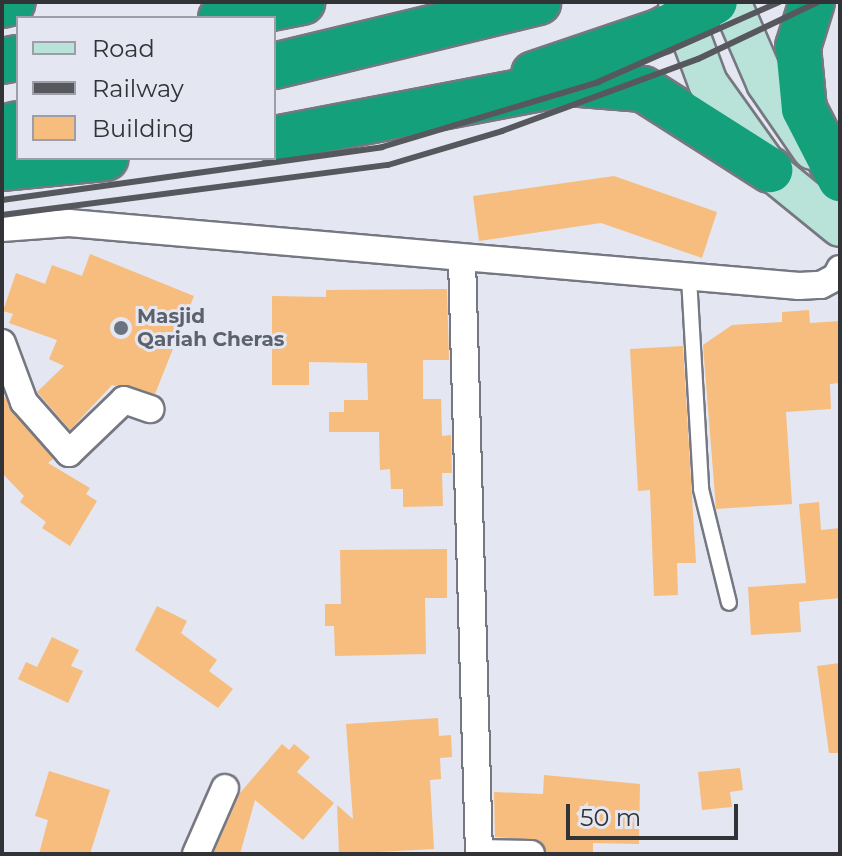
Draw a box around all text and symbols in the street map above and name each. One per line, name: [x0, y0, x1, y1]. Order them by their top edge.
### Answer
legend: [16, 16, 276, 160]
text: Road: [92, 34, 155, 63]
text: Railway: [92, 74, 184, 103]
text: Building: [92, 114, 195, 143]
place label: Masjid Qariah Cheras: [137, 304, 284, 351]
marker: Masjid Qariah Cheras: [112, 319, 130, 337]
scale bar: [570, 788, 742, 838]
text: 50 m: [580, 803, 641, 832]

